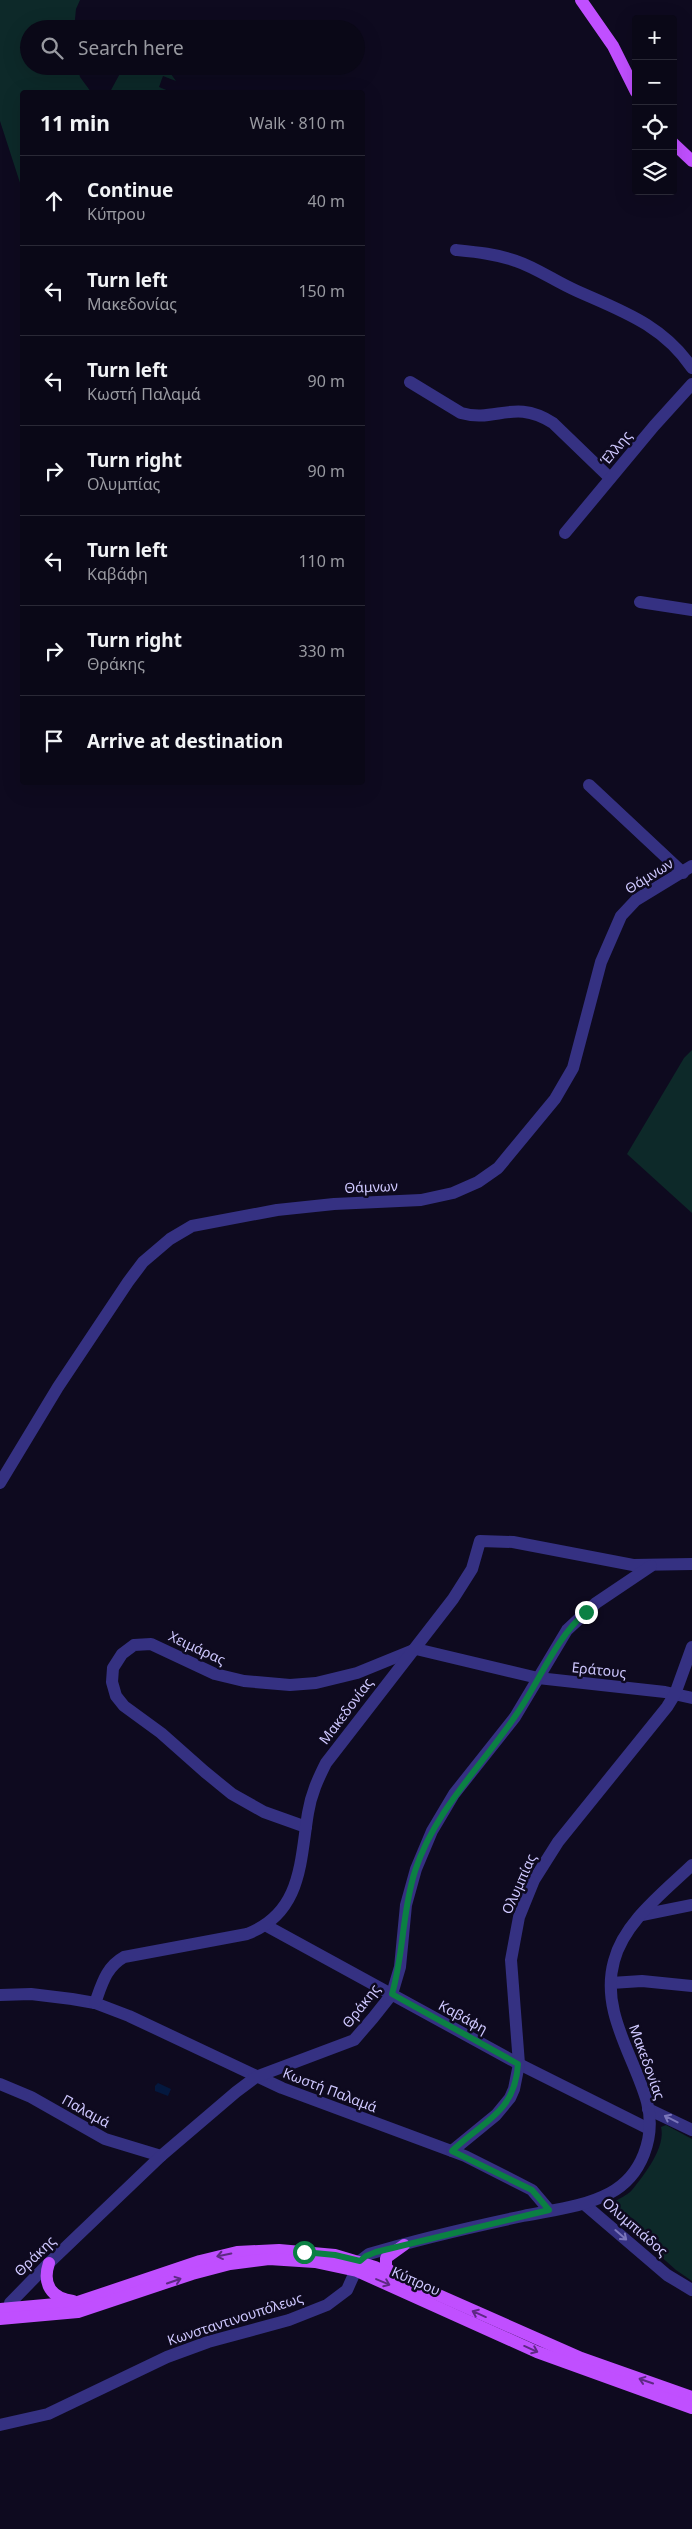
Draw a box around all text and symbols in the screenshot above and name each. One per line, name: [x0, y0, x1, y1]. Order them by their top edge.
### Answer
map controls: [632, 15, 677, 195]
button: +: [632, 15, 677, 60]
search box: [20, 20, 365, 75]
icon: search: [38, 34, 66, 62]
text: Search here: [78, 35, 184, 61]
button: −: [632, 60, 677, 105]
button: locate: [632, 105, 677, 150]
text: 11 min: [40, 109, 110, 137]
text: Walk · 810 m: [250, 112, 345, 134]
button: layers: [632, 150, 677, 195]
text: Continue: [87, 177, 173, 203]
icon: ahead: [40, 187, 68, 215]
text: 40 m: [308, 190, 345, 212]
text: Κύπρου: [87, 203, 146, 225]
text: Turn left: [87, 267, 168, 293]
icon: left: [40, 277, 68, 305]
text: 150 m: [298, 280, 345, 302]
text: Μακεδονίας: [87, 293, 177, 315]
text: Turn left: [87, 357, 168, 383]
icon: left: [40, 367, 68, 395]
text: 90 m: [308, 370, 345, 392]
text: Κωστή Παλαμά: [87, 383, 201, 405]
street label: Έλλης: [595, 426, 636, 469]
text: Turn right: [87, 447, 182, 473]
icon: right: [40, 457, 68, 485]
text: 90 m: [308, 460, 345, 482]
text: Ολυμπίας: [87, 473, 160, 495]
text: Turn left: [87, 537, 168, 563]
icon: left: [40, 547, 68, 575]
text: 110 m: [298, 550, 345, 572]
text: Καβάφη: [87, 563, 148, 585]
text: Turn right: [87, 627, 182, 653]
icon: right: [40, 637, 68, 665]
text: 330 m: [298, 640, 345, 662]
text: Θράκης: [87, 653, 145, 675]
icon: arrive: [40, 727, 68, 755]
text: Arrive at destination: [87, 728, 283, 754]
street label: Θάμνων: [621, 853, 676, 898]
street label: Θάμνων: [344, 1176, 398, 1197]
route end: [575, 1601, 598, 1624]
street label: Χειμάρας: [166, 1626, 229, 1669]
street label: Εράτους: [571, 1657, 628, 1682]
street label: Μακεδονίας: [314, 1673, 377, 1748]
street label: Ολυμπίας: [497, 1850, 540, 1917]
street label: Θράκης: [337, 1980, 384, 2032]
street label: Καβάφη: [435, 1995, 491, 2038]
street label: Μακεδονίας: [625, 2022, 670, 2102]
street label: Κωστή Παλαμά: [280, 2063, 380, 2116]
street label: Παλαμά: [59, 2090, 114, 2132]
one-way arrow: [663, 2114, 678, 2124]
street label: Ολυμπιάδος: [599, 2193, 672, 2260]
one-way arrow: [615, 2229, 628, 2240]
street label: Θράκης: [10, 2231, 60, 2280]
route start: [293, 2241, 316, 2264]
one-way arrow: [217, 2251, 233, 2260]
street label: Κύπρου: [389, 2261, 443, 2300]
one-way arrow: [165, 2276, 181, 2285]
one-way arrow: [375, 2278, 390, 2288]
street label: Κωνσταντινουπόλεως: [165, 2288, 305, 2349]
one-way arrow: [472, 2309, 487, 2319]
one-way arrow: [523, 2344, 538, 2354]
one-way arrow: [639, 2376, 654, 2385]

